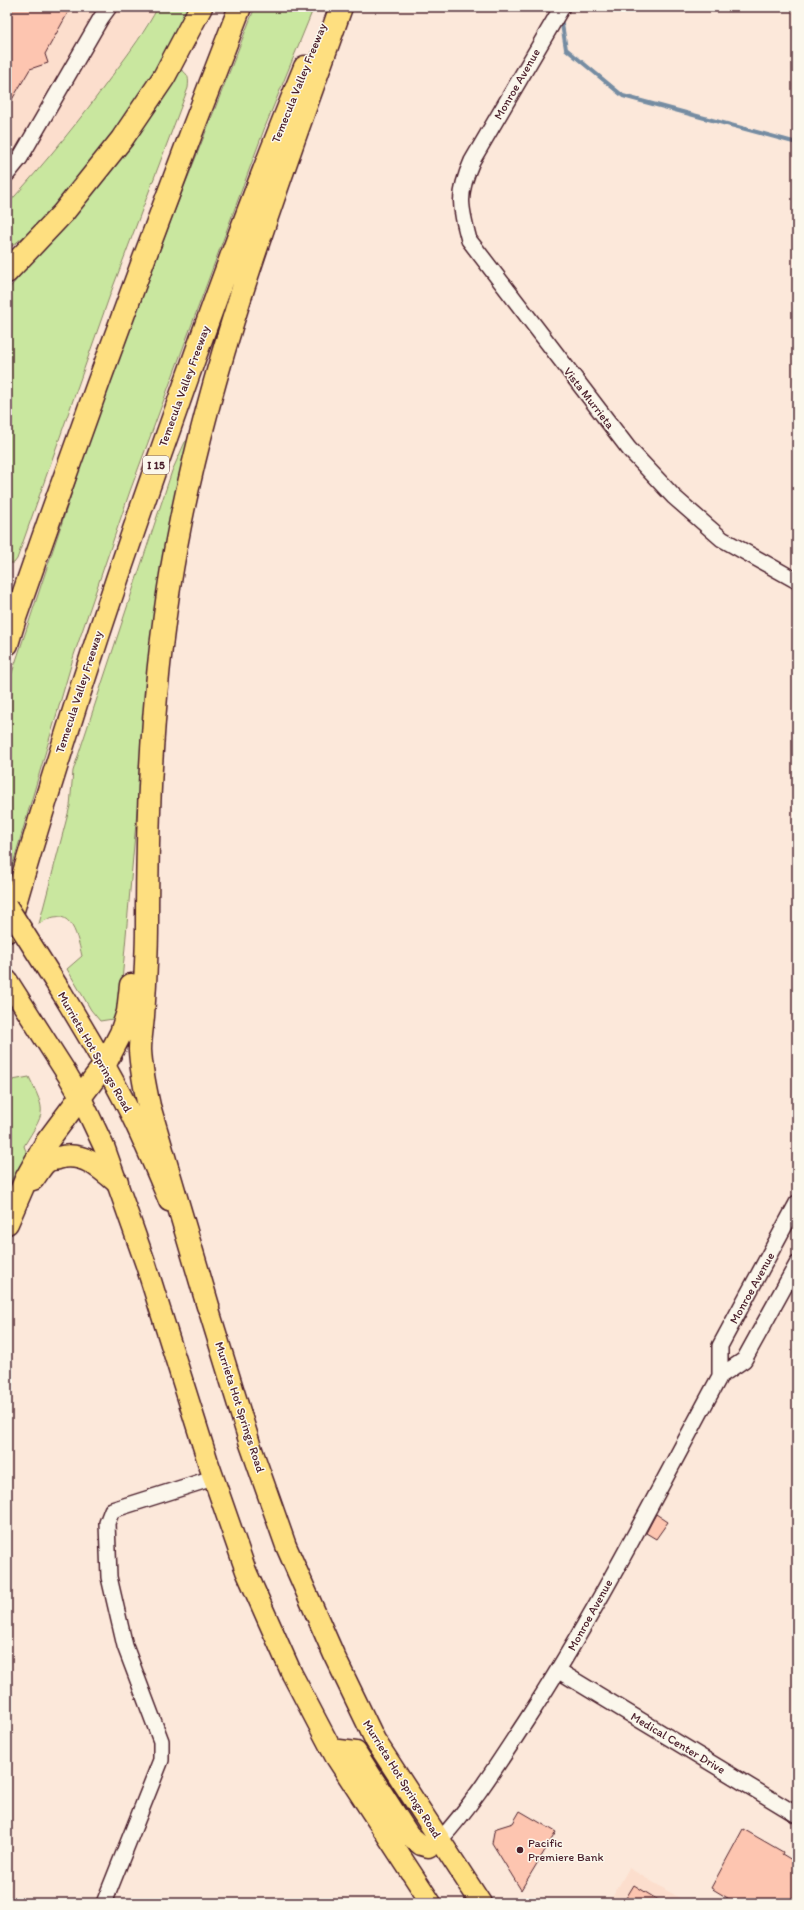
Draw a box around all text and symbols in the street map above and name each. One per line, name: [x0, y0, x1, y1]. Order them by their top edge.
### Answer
street label: Temecula Valley Freeway: [269, 21, 330, 145]
street label: Monroe Avenue: [491, 46, 543, 122]
street label: Temecula Valley Freeway: [156, 323, 213, 448]
street label: Vista Murrieta: [561, 365, 618, 432]
road number: I 15: [143, 456, 169, 474]
street label: Temecula Valley Freeway: [53, 629, 105, 755]
street label: Murrieta Hot Springs Road: [55, 989, 135, 1115]
street label: Monroe Avenue: [727, 1250, 778, 1326]
street label: Murrieta Hot Springs Road: [212, 1340, 268, 1474]
street label: Monroe Avenue: [565, 1577, 616, 1653]
street label: Medical Center Drive: [628, 1709, 728, 1777]
street label: Murrieta Hot Springs Road: [360, 1717, 444, 1841]
place label: Pacific Premiere Bank: [528, 1836, 604, 1864]
marker: Pacific Premiere Bank: [515, 1845, 525, 1855]

